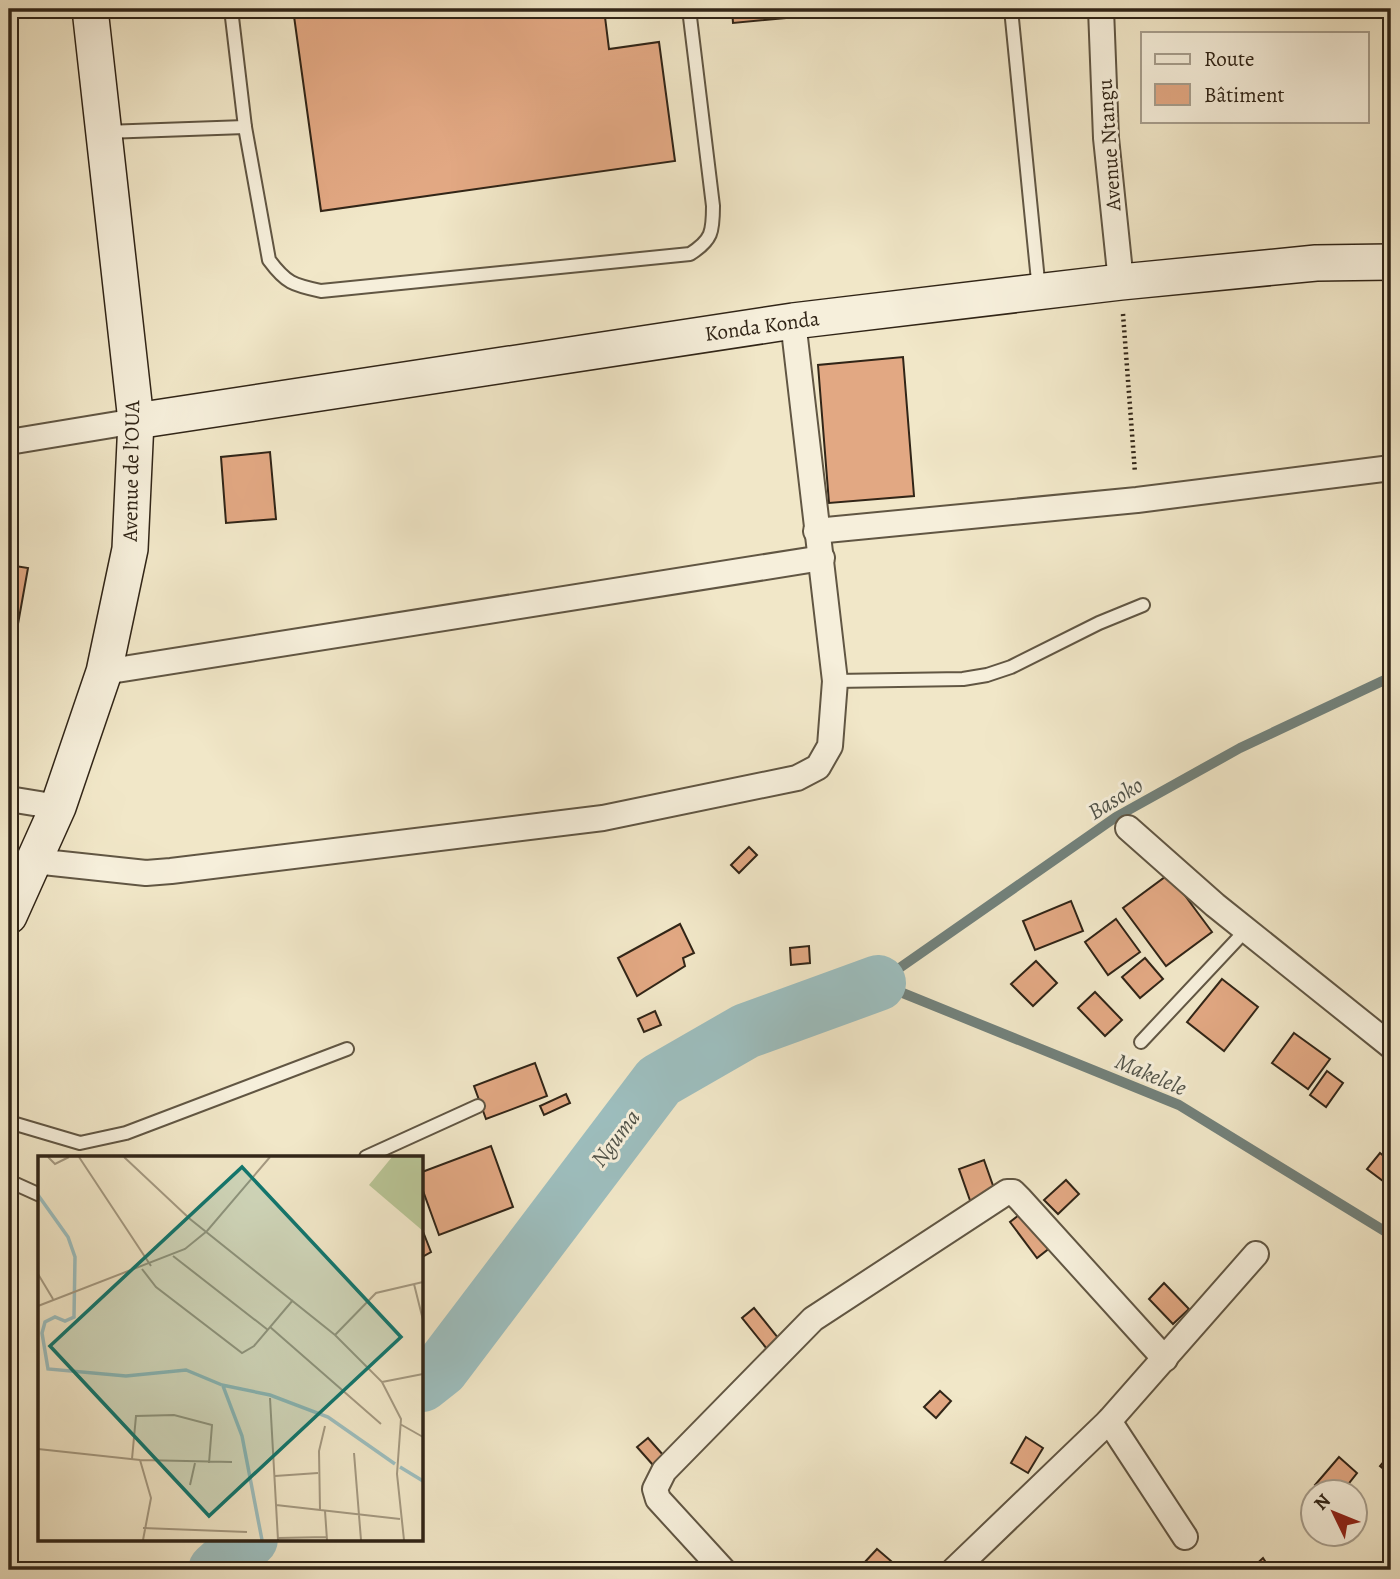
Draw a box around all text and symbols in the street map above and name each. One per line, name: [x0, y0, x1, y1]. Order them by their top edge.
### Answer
legend: [1141, 32, 1368, 122]
text: Route: [1204, 45, 1254, 73]
street label: Avenue Ntangu: [1090, 78, 1128, 213]
text: Bâtiment: [1204, 81, 1285, 109]
street label: Konda Konda: [703, 304, 821, 348]
street label: Avenue de l’OUA: [116, 399, 146, 543]
water label: Basoko: [1082, 769, 1149, 827]
water label: Makelele: [1110, 1046, 1191, 1103]
water label: Nguma: [584, 1103, 647, 1173]
inset map: [38, 1156, 424, 1540]
north arrow: [1298, 1478, 1368, 1548]
text: N: [1308, 1488, 1337, 1516]

